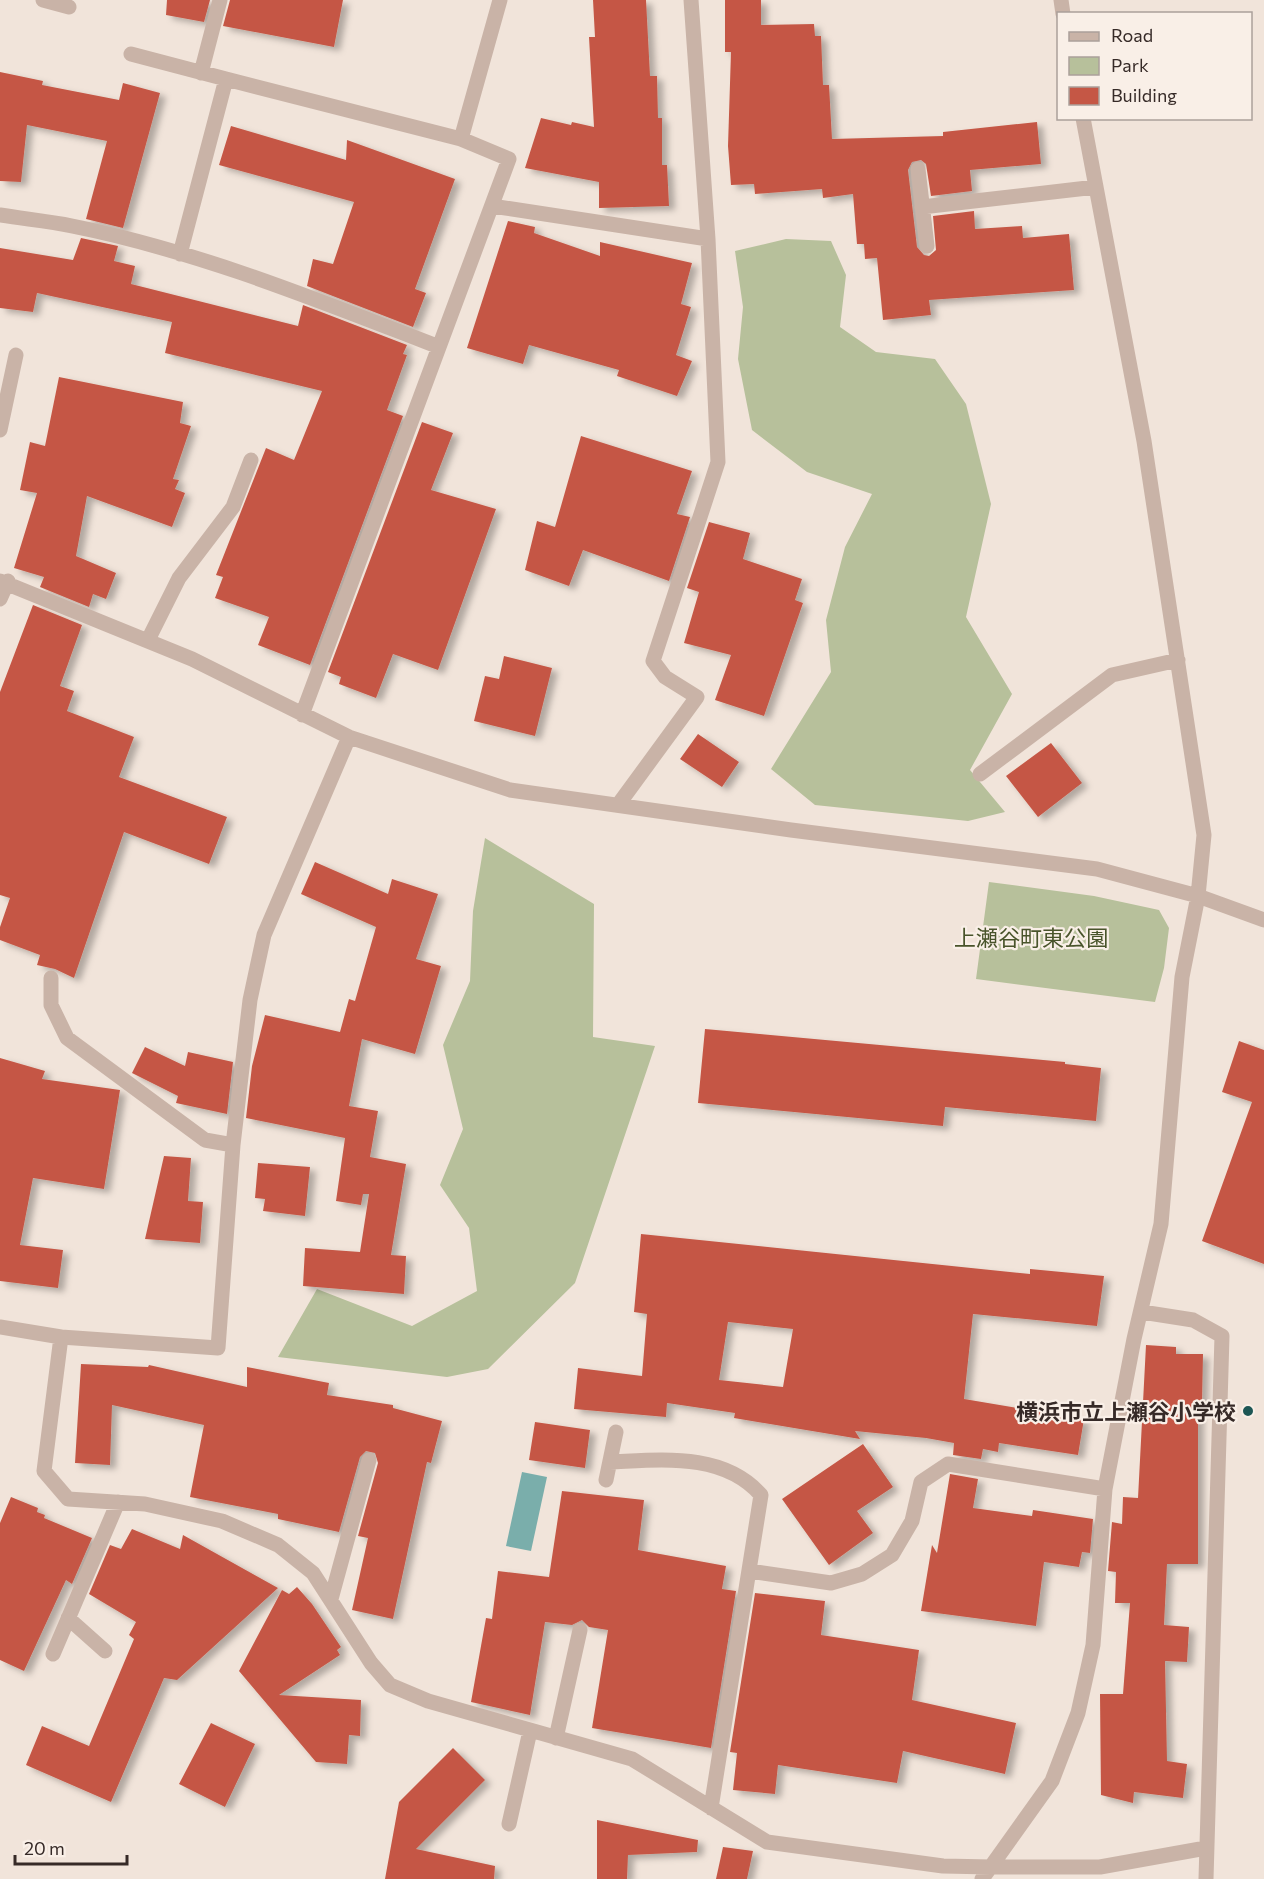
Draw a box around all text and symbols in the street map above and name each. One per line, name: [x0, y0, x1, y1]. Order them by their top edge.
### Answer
legend: [1057, 12, 1252, 120]
text: Road: [1111, 24, 1153, 46]
text: Park: [1111, 54, 1149, 76]
text: Building: [1111, 84, 1177, 106]
park label: 上瀬谷町東公園: [954, 924, 1108, 951]
place label: 横浜市立上瀬谷小学校: [1016, 1398, 1236, 1425]
marker: 横浜市立上瀬谷小学校: [1241, 1404, 1255, 1418]
scale bar: [15, 1828, 128, 1866]
text: 20 m: [24, 1837, 65, 1859]

